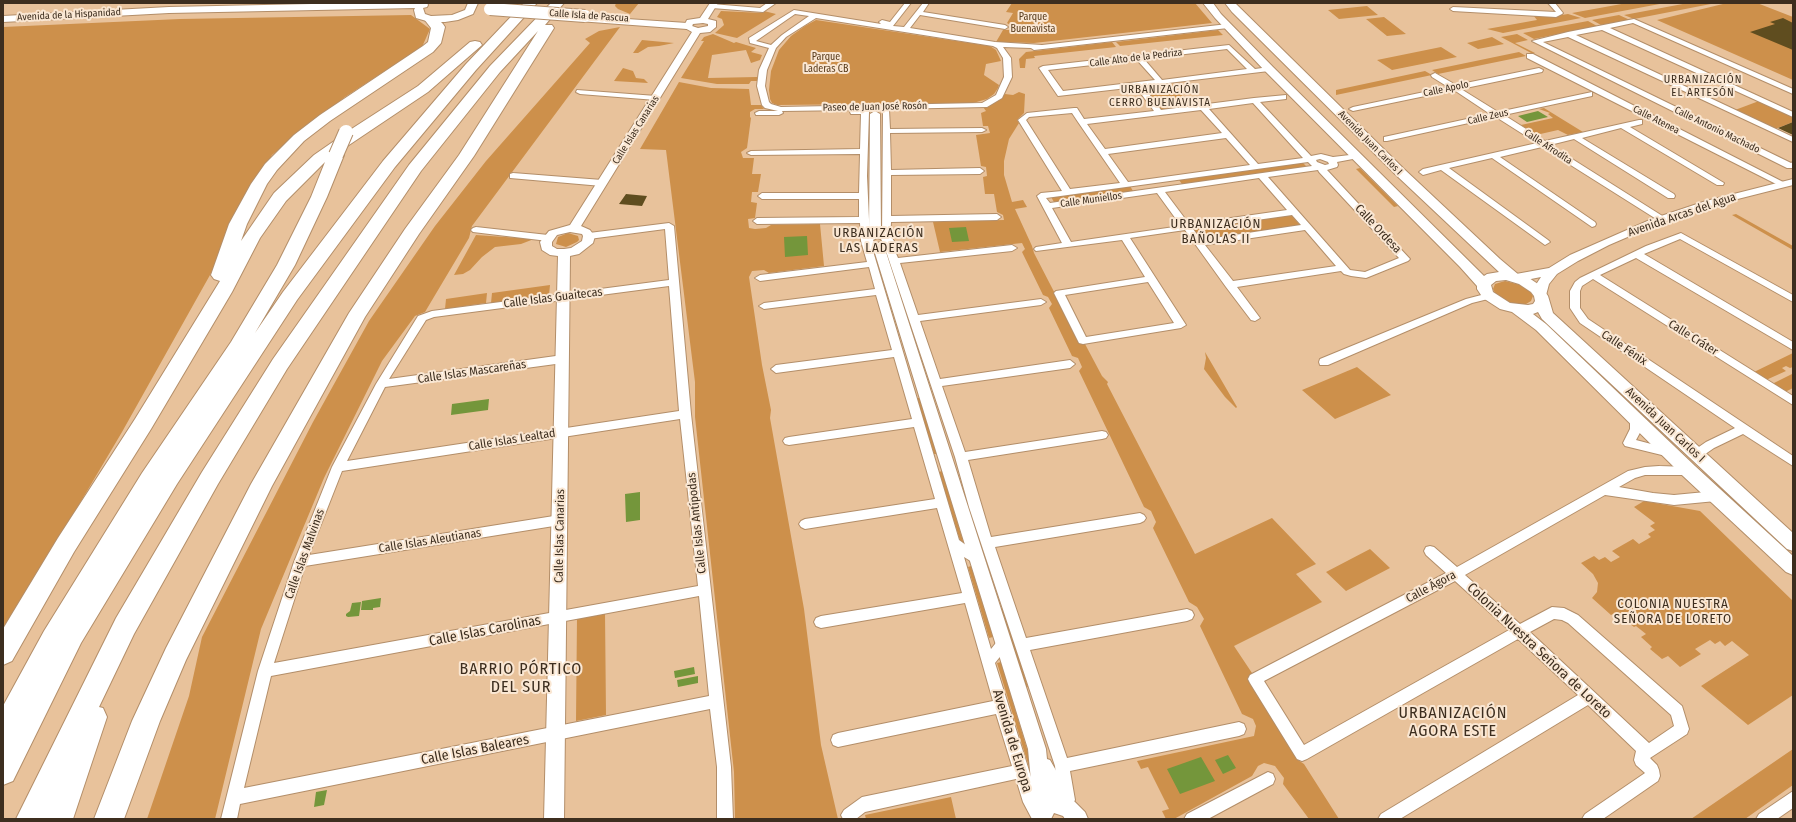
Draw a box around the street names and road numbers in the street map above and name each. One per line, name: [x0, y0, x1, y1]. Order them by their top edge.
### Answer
street label: Avenida de la Hispanidad: [17, 6, 121, 24]
street label: Calle Isla de Pascua: [549, 7, 629, 25]
street label: Calle Alto de la Pedriza: [1089, 46, 1183, 70]
street label: Calle Apolo: [1422, 78, 1470, 100]
street label: Calle Islas Canarias: [610, 94, 662, 166]
street label: Paseo de Juan José Rosón: [823, 100, 927, 114]
street label: Calle Atenea: [1631, 103, 1681, 137]
street label: Calle Antonio Machado: [1672, 104, 1762, 156]
street label: Calle Zeus: [1467, 107, 1509, 127]
street label: Avenida Juan Carlos I: [1335, 108, 1405, 178]
street label: Calle Afrodita: [1522, 127, 1574, 167]
street label: Calle Muniellos: [1059, 190, 1123, 210]
street label: Avenida Arcas del Agua: [1626, 190, 1738, 240]
street label: Calle Ordesa: [1352, 202, 1404, 256]
street label: Calle Islas Guaitecas: [503, 285, 603, 311]
street label: Calle Cráter: [1665, 317, 1721, 359]
street label: Calle Fénix: [1598, 327, 1650, 369]
street label: Calle Islas Mascareñas: [417, 357, 527, 387]
street label: Avenida Juan Carlos I: [1622, 385, 1708, 465]
street label: Calle Islas Lealtad: [468, 426, 556, 454]
street label: Calle Islas Antípodas: [685, 472, 709, 574]
street label: Calle Islas Canarias: [552, 489, 568, 583]
street label: Calle Islas Malvinas: [282, 507, 328, 601]
street label: Calle Islas Aleutianas: [378, 526, 482, 556]
street label: Calle Ágora: [1404, 568, 1458, 606]
street label: Colonia Nuestra Señora de Loreto: [1463, 580, 1615, 722]
street label: Calle Islas Carolinas: [428, 612, 542, 650]
street label: Avenida de Europa: [988, 688, 1036, 794]
street label: Calle Islas Baleares: [420, 731, 530, 769]

